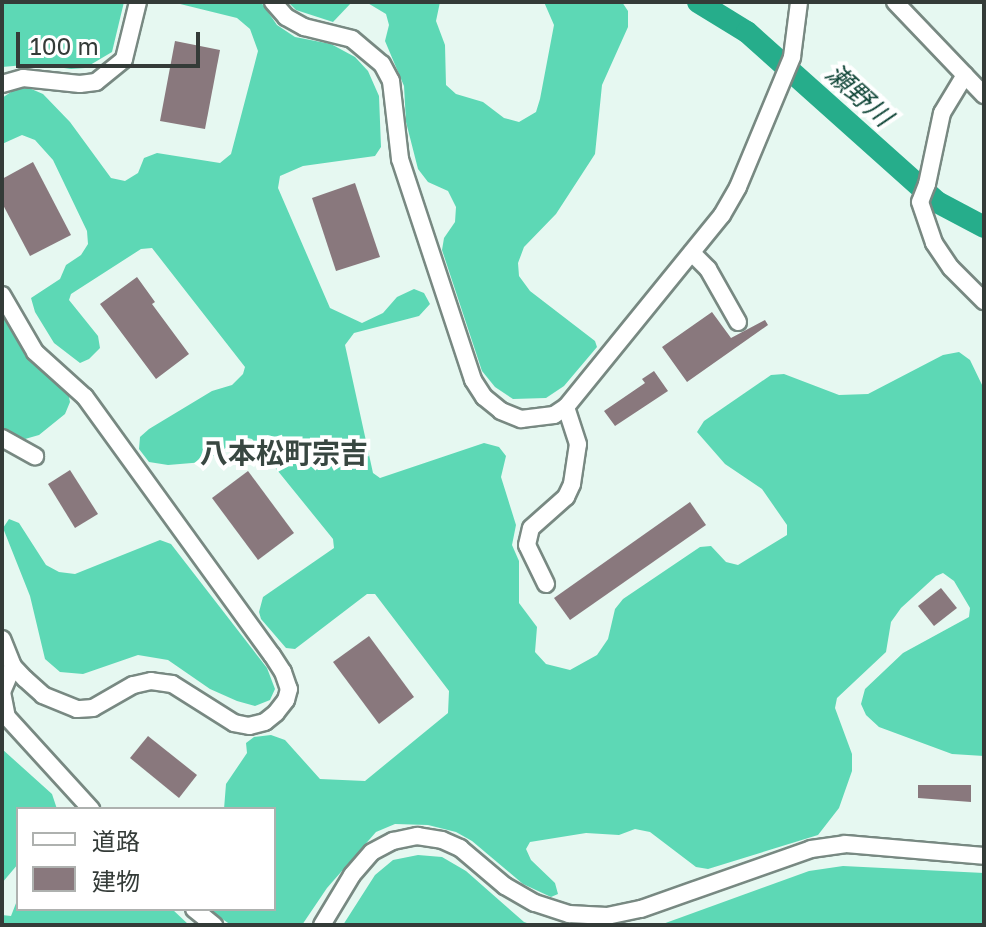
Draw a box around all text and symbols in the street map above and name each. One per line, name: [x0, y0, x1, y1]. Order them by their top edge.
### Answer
scale bar: [20, 16, 204, 66]
text: 100 m: [30, 31, 99, 60]
water label: 瀬野川: [820, 57, 898, 133]
district label: 八本松町宗吉: [200, 436, 368, 470]
legend: [16, 807, 276, 911]
text: 道路: [92, 826, 140, 855]
text: 建物: [92, 866, 140, 895]

